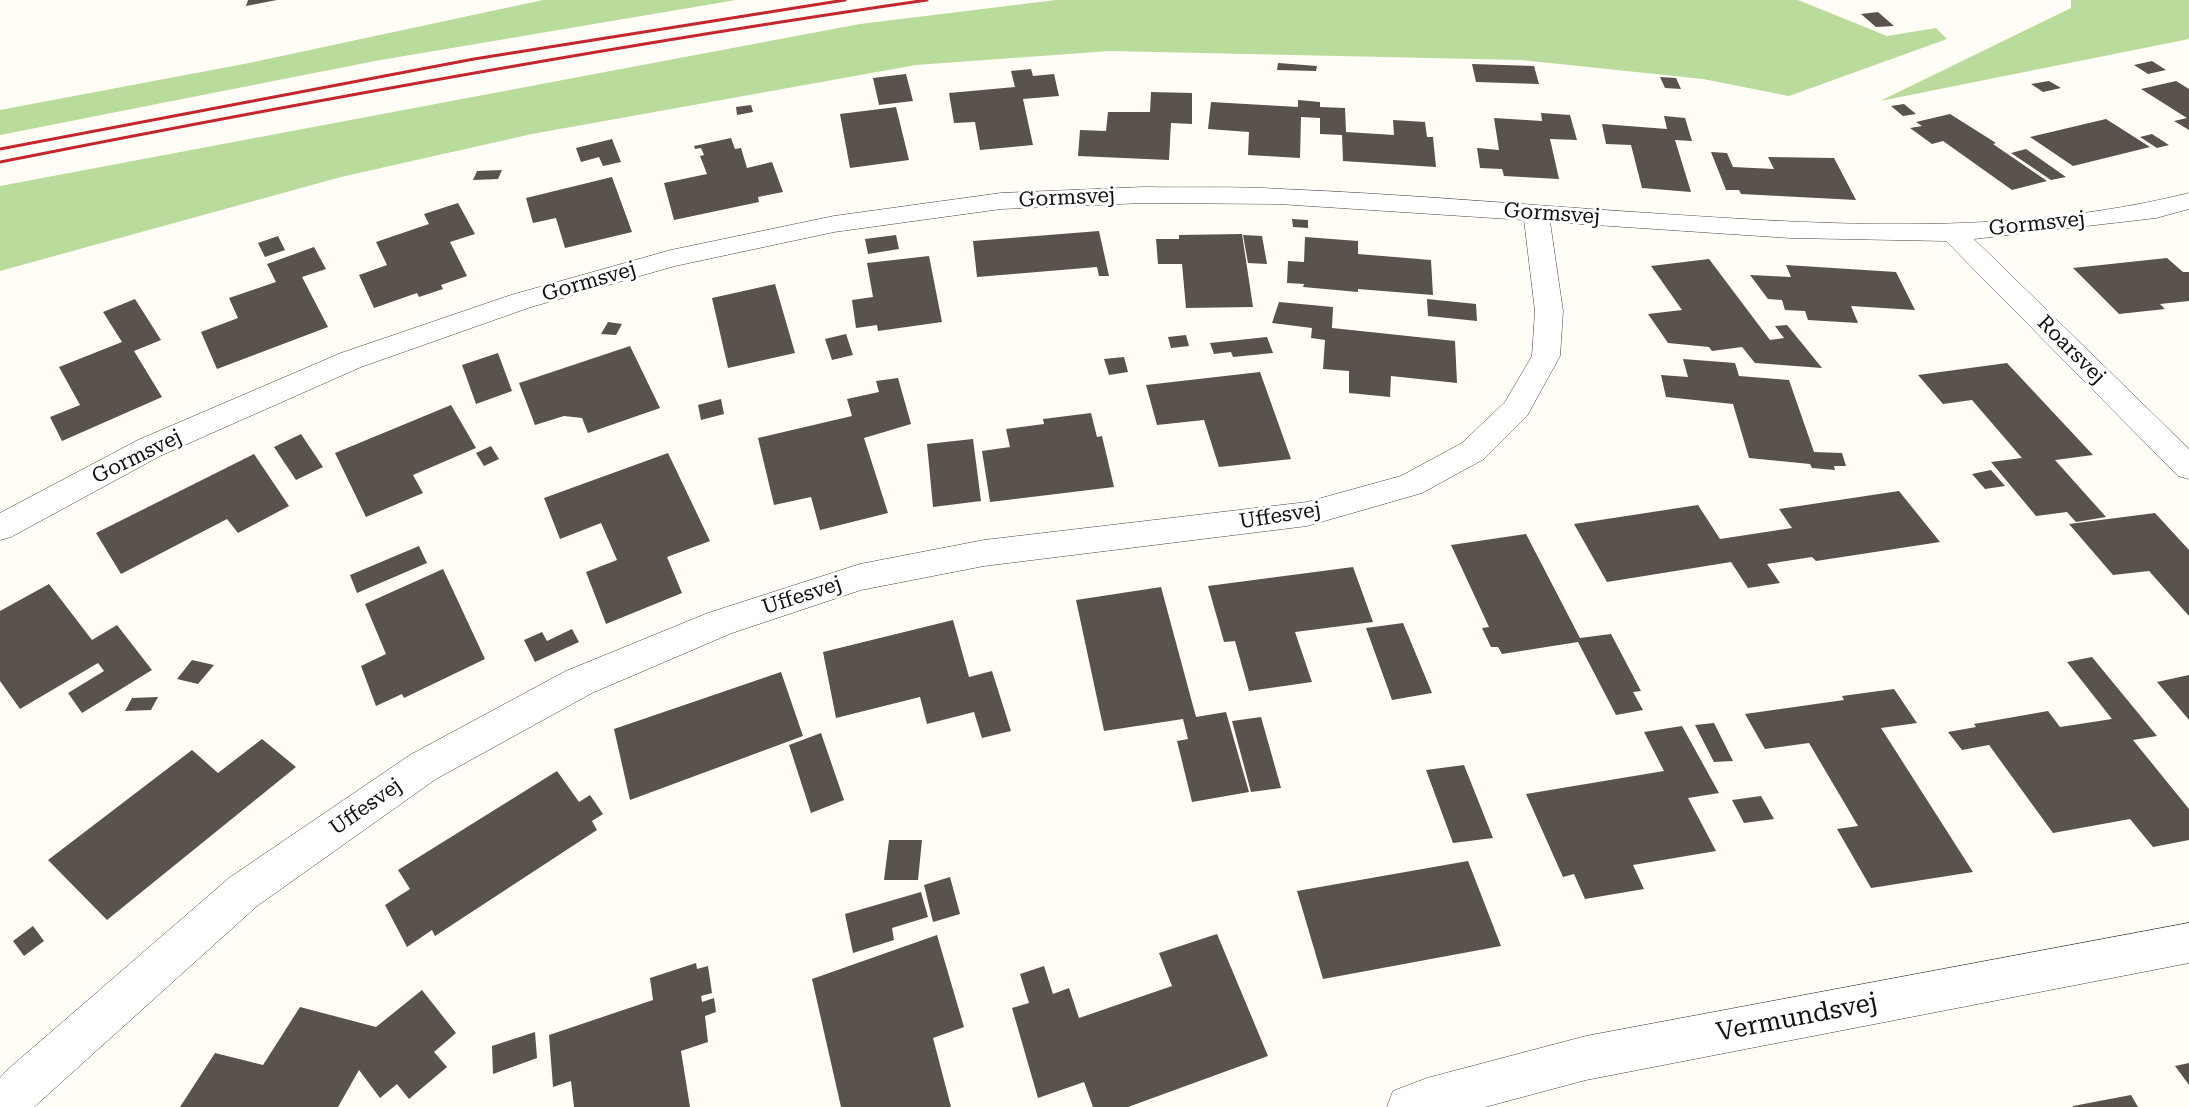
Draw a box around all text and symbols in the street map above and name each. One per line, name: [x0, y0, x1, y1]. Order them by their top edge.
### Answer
street label: Gormsvej: [1018, 183, 1116, 213]
street label: Gormsvej: [1503, 198, 1601, 230]
street label: Gormsvej: [1988, 206, 2086, 242]
street label: Gormsvej: [539, 257, 639, 307]
street label: Roarsvej: [2032, 311, 2110, 389]
street label: Gormsvej: [88, 424, 186, 490]
street label: Uffesvej: [1237, 497, 1323, 535]
street label: Uffesvej: [759, 571, 845, 621]
street label: Uffesvej: [325, 773, 407, 841]
street label: Vermundsvej: [1714, 987, 1880, 1049]

